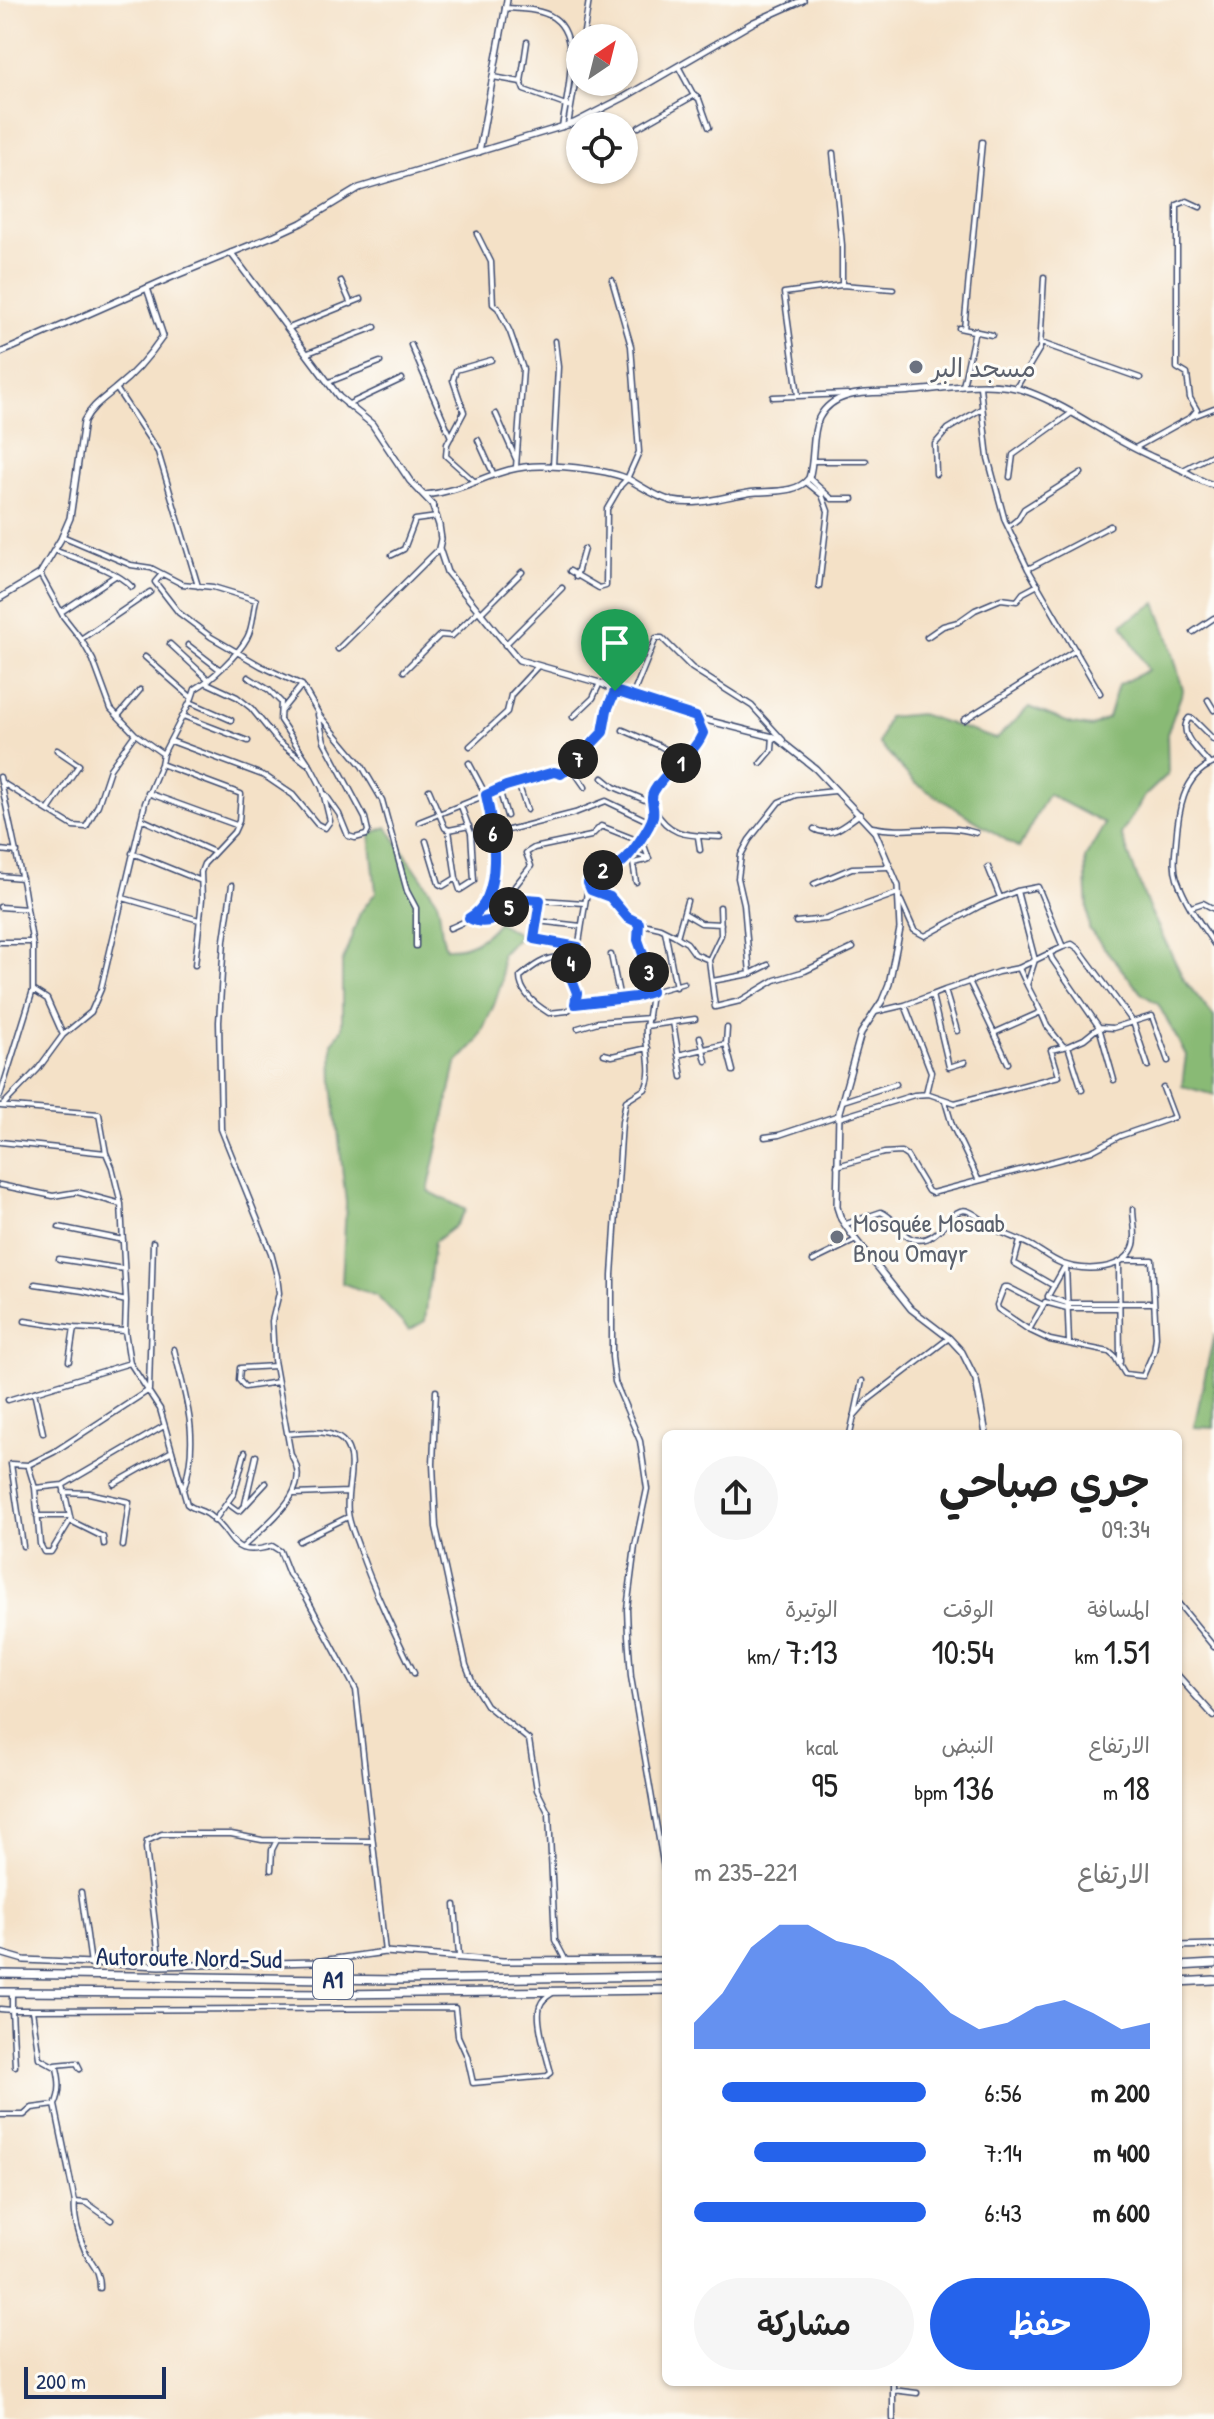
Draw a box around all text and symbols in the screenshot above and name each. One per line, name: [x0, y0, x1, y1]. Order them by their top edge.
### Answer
north arrow: [566, 24, 638, 96]
map controls: [566, 24, 638, 184]
button: locate: [566, 112, 638, 184]
place label: مسجد البر: [930, 350, 1036, 385]
marker: مسجد البر: [907, 358, 925, 376]
pin: [581, 609, 649, 691]
icon: arrive: [593, 621, 637, 665]
pin: 7: [558, 739, 598, 779]
pin: 1: [661, 743, 701, 783]
text: 7: [573, 744, 583, 774]
text: 1: [677, 748, 685, 778]
pin: 6: [473, 813, 513, 853]
text: 6: [489, 818, 497, 848]
pin: 2: [583, 850, 623, 890]
text: 2: [598, 855, 608, 885]
pin: 5: [489, 887, 529, 927]
text: 5: [504, 892, 514, 922]
pin: 4: [551, 943, 591, 983]
text: 4: [567, 948, 575, 978]
pin: 3: [629, 952, 669, 992]
text: 3: [644, 957, 654, 987]
place label: Mosquée Mosaab Bnou Omayr: [853, 1205, 1005, 1270]
marker: Mosquée Mosaab Bnou Omayr: [828, 1228, 846, 1246]
text: جري صباحي: [939, 1451, 1150, 1511]
button: share: [694, 1456, 778, 1540]
text: 09:34: [1101, 1511, 1150, 1546]
text: الوتيرة: [785, 1594, 838, 1624]
text: الوقت: [943, 1594, 994, 1624]
text: المسافة: [1087, 1594, 1150, 1624]
text: 7:13: [786, 1629, 838, 1675]
text: 10:54: [931, 1629, 994, 1675]
text: 1.51: [1104, 1629, 1150, 1675]
text: /km: [747, 1641, 786, 1671]
text: km: [1075, 1641, 1104, 1671]
text: النبض: [941, 1730, 994, 1760]
text: الارتفاع: [1088, 1730, 1150, 1760]
text: kcal: [806, 1732, 838, 1762]
text: 95: [811, 1762, 838, 1808]
text: 136: [953, 1765, 994, 1811]
text: 18: [1123, 1765, 1150, 1811]
text: bpm: [914, 1777, 953, 1807]
text: m: [1103, 1777, 1123, 1807]
text: 221–235 m: [694, 1854, 797, 1889]
text: الارتفاع: [1077, 1856, 1150, 1891]
street label: Autoroute Nord-Sud: [96, 1938, 282, 1976]
road number: A1: [313, 1959, 353, 1999]
text: 6:56: [984, 2075, 1022, 2110]
text: 200 m: [1091, 2075, 1150, 2110]
text: 7:14: [984, 2135, 1022, 2170]
text: 400 m: [1093, 2135, 1150, 2170]
text: 6:43: [984, 2195, 1022, 2230]
text: 600 m: [1093, 2195, 1150, 2230]
button: مشاركة: [694, 2278, 914, 2370]
button: حفظ: [930, 2278, 1150, 2370]
scale bar: [24, 2363, 166, 2399]
text: 200 m: [36, 2366, 86, 2396]

